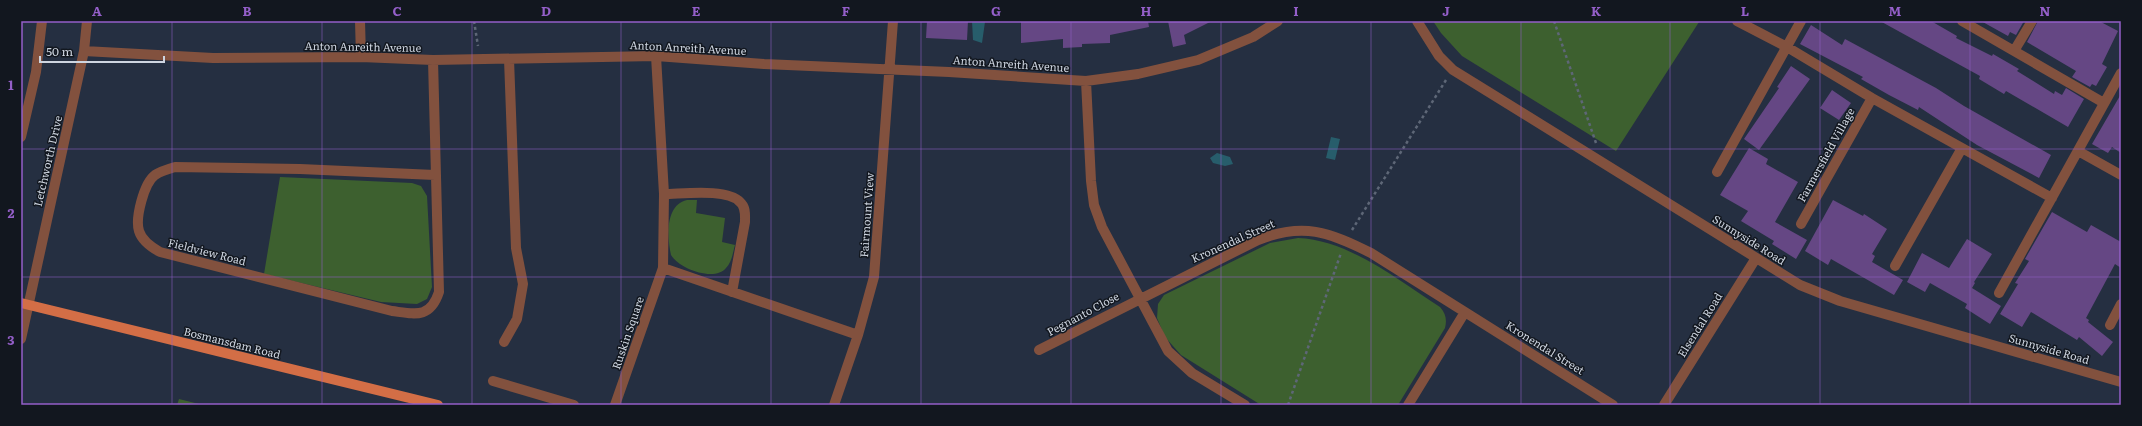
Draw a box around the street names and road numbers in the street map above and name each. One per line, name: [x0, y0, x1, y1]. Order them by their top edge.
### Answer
street label: Anton Anreith Avenue: [629, 36, 747, 58]
street label: Anton Anreith Avenue: [305, 37, 422, 55]
street label: Anton Anreith Avenue: [952, 51, 1070, 75]
street label: Farmersfield Village: [1793, 104, 1858, 204]
street label: Letchworth Drive: [29, 113, 65, 208]
street label: Fairmount View: [855, 171, 877, 258]
street label: Sunnyside Road: [1710, 210, 1789, 268]
street label: Kronendal Street: [1188, 214, 1277, 266]
street label: Fieldview Road: [167, 234, 248, 269]
street label: Pegnanto Close: [1044, 287, 1122, 339]
street label: Elsendal Road: [1673, 289, 1726, 360]
street label: Ruskin Square: [607, 294, 647, 371]
street label: Kronendal Street: [1503, 317, 1588, 378]
street label: Bosmansdam Road: [182, 322, 283, 362]
street label: Sunnyside Road: [2007, 329, 2092, 367]

